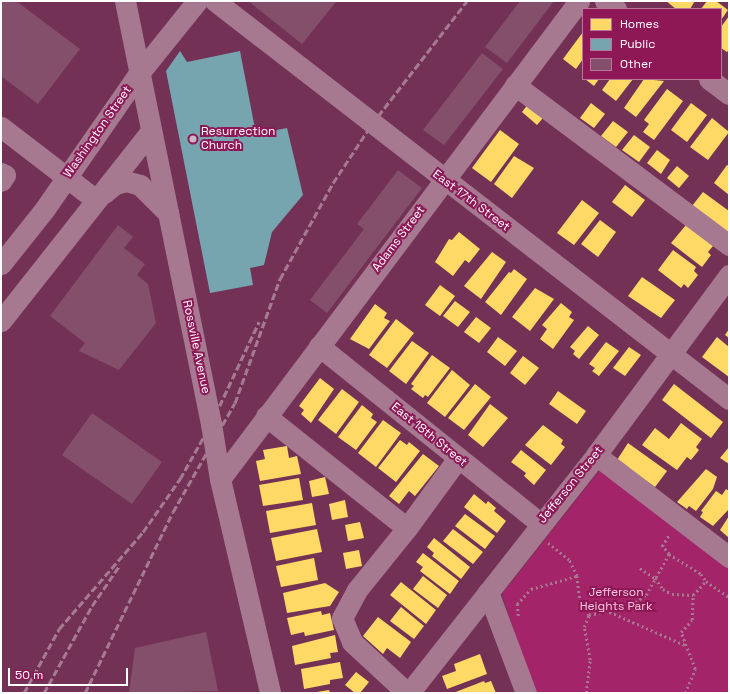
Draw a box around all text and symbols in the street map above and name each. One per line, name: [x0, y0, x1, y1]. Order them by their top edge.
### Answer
legend: [582, 8, 722, 80]
text: Homes: [620, 16, 659, 32]
text: Public: [620, 36, 655, 52]
text: Other: [620, 56, 653, 72]
street label: Washington Street: [61, 83, 135, 181]
place label: Resurrection Church: [201, 125, 275, 153]
marker: Resurrection Church: [188, 134, 198, 144]
street label: East 17th Street: [430, 167, 512, 235]
street label: Adams Street: [370, 203, 428, 275]
street label: Rossville Avenue: [179, 299, 213, 395]
street label: East 18th Street: [388, 400, 470, 470]
street label: Jefferson Street: [536, 444, 606, 526]
park label: Jefferson Heights Park: [580, 586, 652, 614]
scale bar: [10, 660, 130, 686]
text: 50 m: [15, 667, 43, 683]

